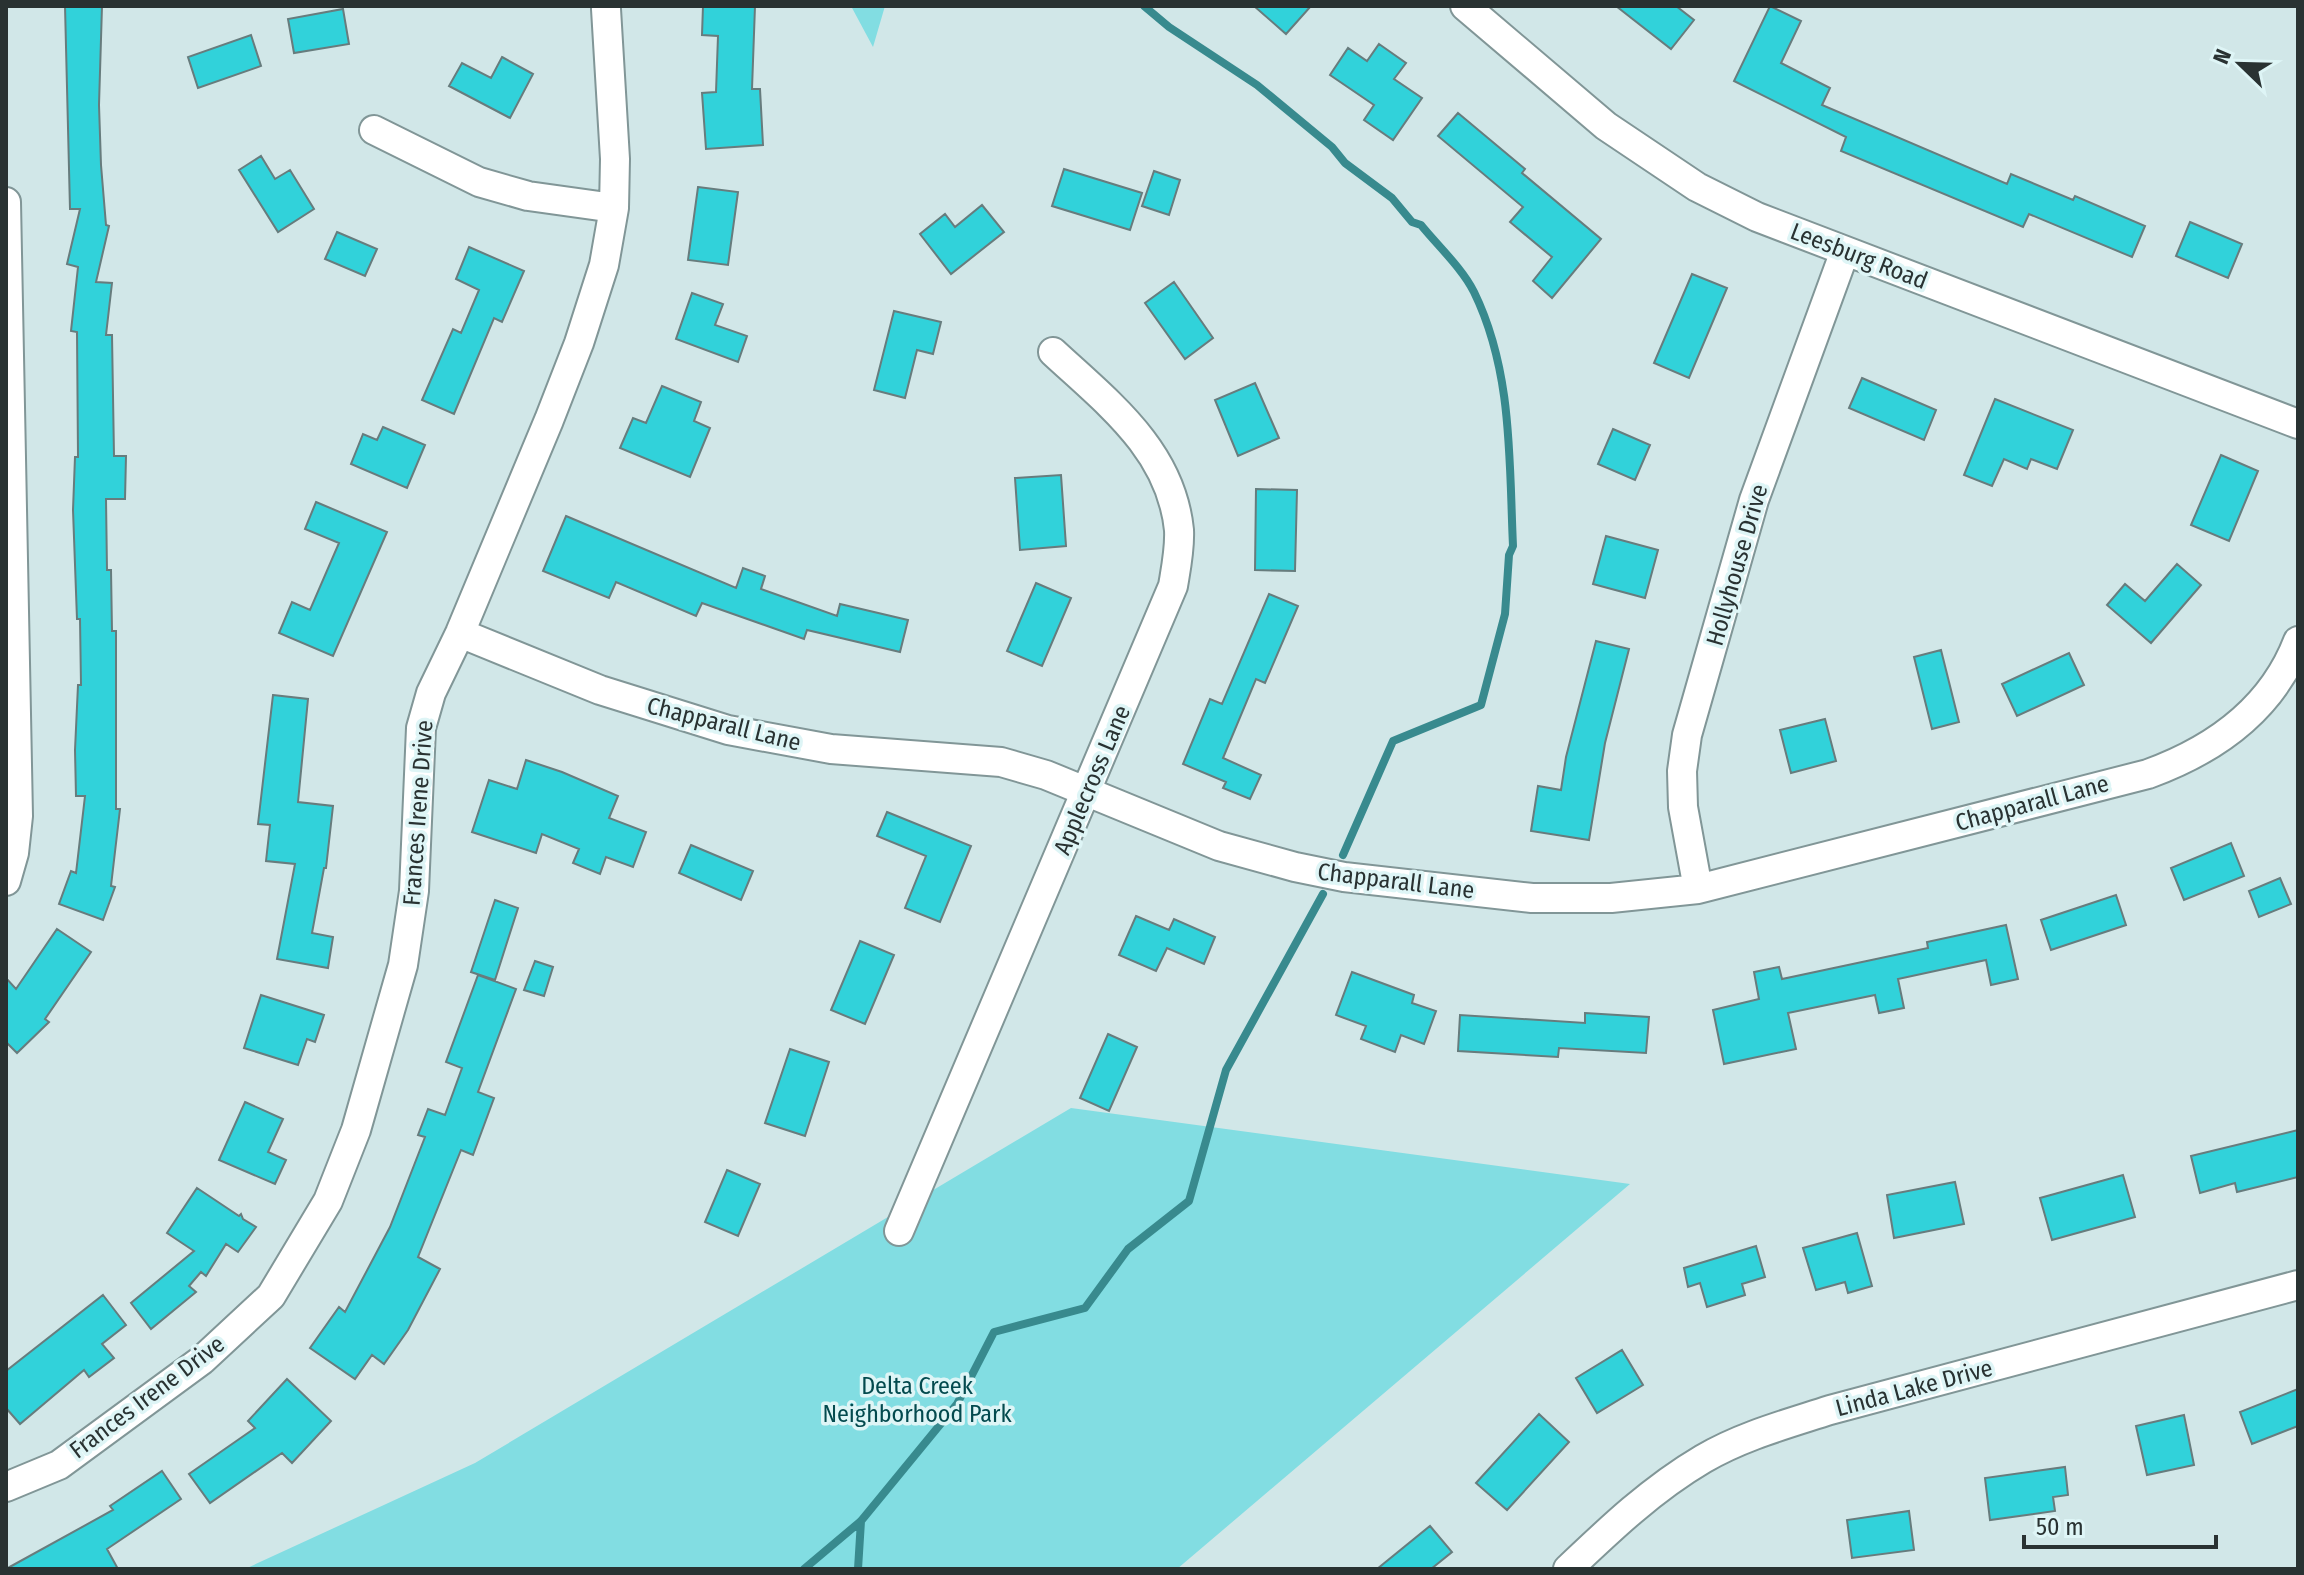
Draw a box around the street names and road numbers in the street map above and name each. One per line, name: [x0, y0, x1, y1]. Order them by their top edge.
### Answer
street label: Leesburg Road: [1787, 217, 1931, 295]
street label: Hollyhouse Drive: [1701, 481, 1773, 649]
street label: Chapparall Lane: [644, 691, 804, 757]
street label: Applecross Lane: [1048, 701, 1136, 859]
street label: Frances Irene Drive: [398, 719, 438, 907]
street label: Chapparall Lane: [1952, 769, 2112, 837]
street label: Chapparall Lane: [1316, 857, 1476, 905]
street label: Frances Irene Drive: [64, 1330, 230, 1464]
street label: Linda Lake Drive: [1833, 1354, 1995, 1422]

